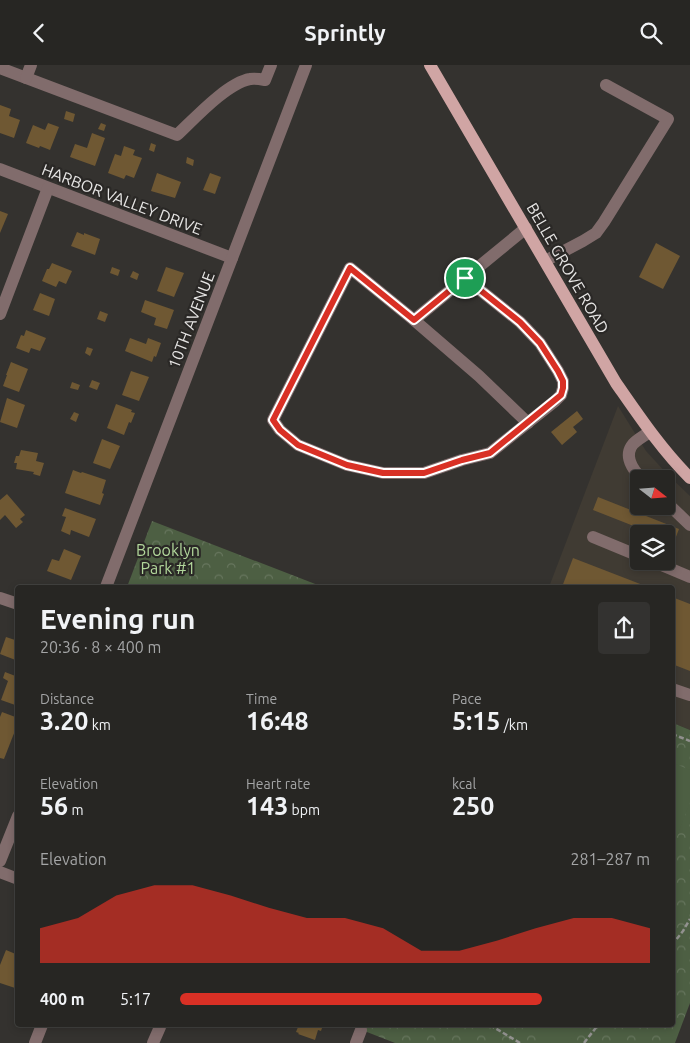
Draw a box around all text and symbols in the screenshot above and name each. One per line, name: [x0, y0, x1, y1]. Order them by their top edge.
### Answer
icon: back: [25, 19, 53, 47]
icon: search: [637, 19, 665, 47]
text: Sprintly: [304, 20, 386, 45]
street label: HARBOR VALLEY DRIVE: [39, 160, 205, 238]
street label: BELLE GROVE ROAD: [523, 200, 613, 336]
pin: [444, 257, 486, 299]
icon: arrive: [451, 264, 479, 292]
street label: 10TH AVENUE: [164, 269, 218, 371]
north arrow: [630, 470, 675, 515]
map controls: [630, 470, 675, 570]
button: layers: [630, 525, 675, 570]
park label: Brooklyn Park #1: [136, 541, 200, 577]
button: share: [598, 602, 650, 654]
text: Evening run: [40, 603, 195, 634]
text: 20:36 · 8 × 400 m: [40, 638, 161, 656]
text: Distance: [40, 691, 94, 707]
text: Time: [246, 691, 277, 707]
text: Pace: [452, 691, 482, 707]
text: 3.20: [40, 707, 88, 735]
text: 16:48: [246, 707, 309, 735]
text: 5:15: [452, 707, 500, 735]
text: km: [88, 717, 111, 733]
text: /km: [500, 717, 528, 733]
text: Elevation: [40, 776, 98, 792]
text: Heart rate: [246, 776, 310, 792]
text: kcal: [452, 776, 476, 792]
text: 56: [40, 792, 68, 820]
text: 143: [246, 792, 288, 820]
text: 250: [452, 792, 494, 820]
text: m: [68, 802, 84, 818]
text: bpm: [288, 802, 320, 818]
text: Elevation: [40, 850, 107, 868]
text: 281–287 m: [570, 850, 650, 868]
text: 400 m: [40, 990, 85, 1008]
text: 5:17: [120, 990, 151, 1008]

